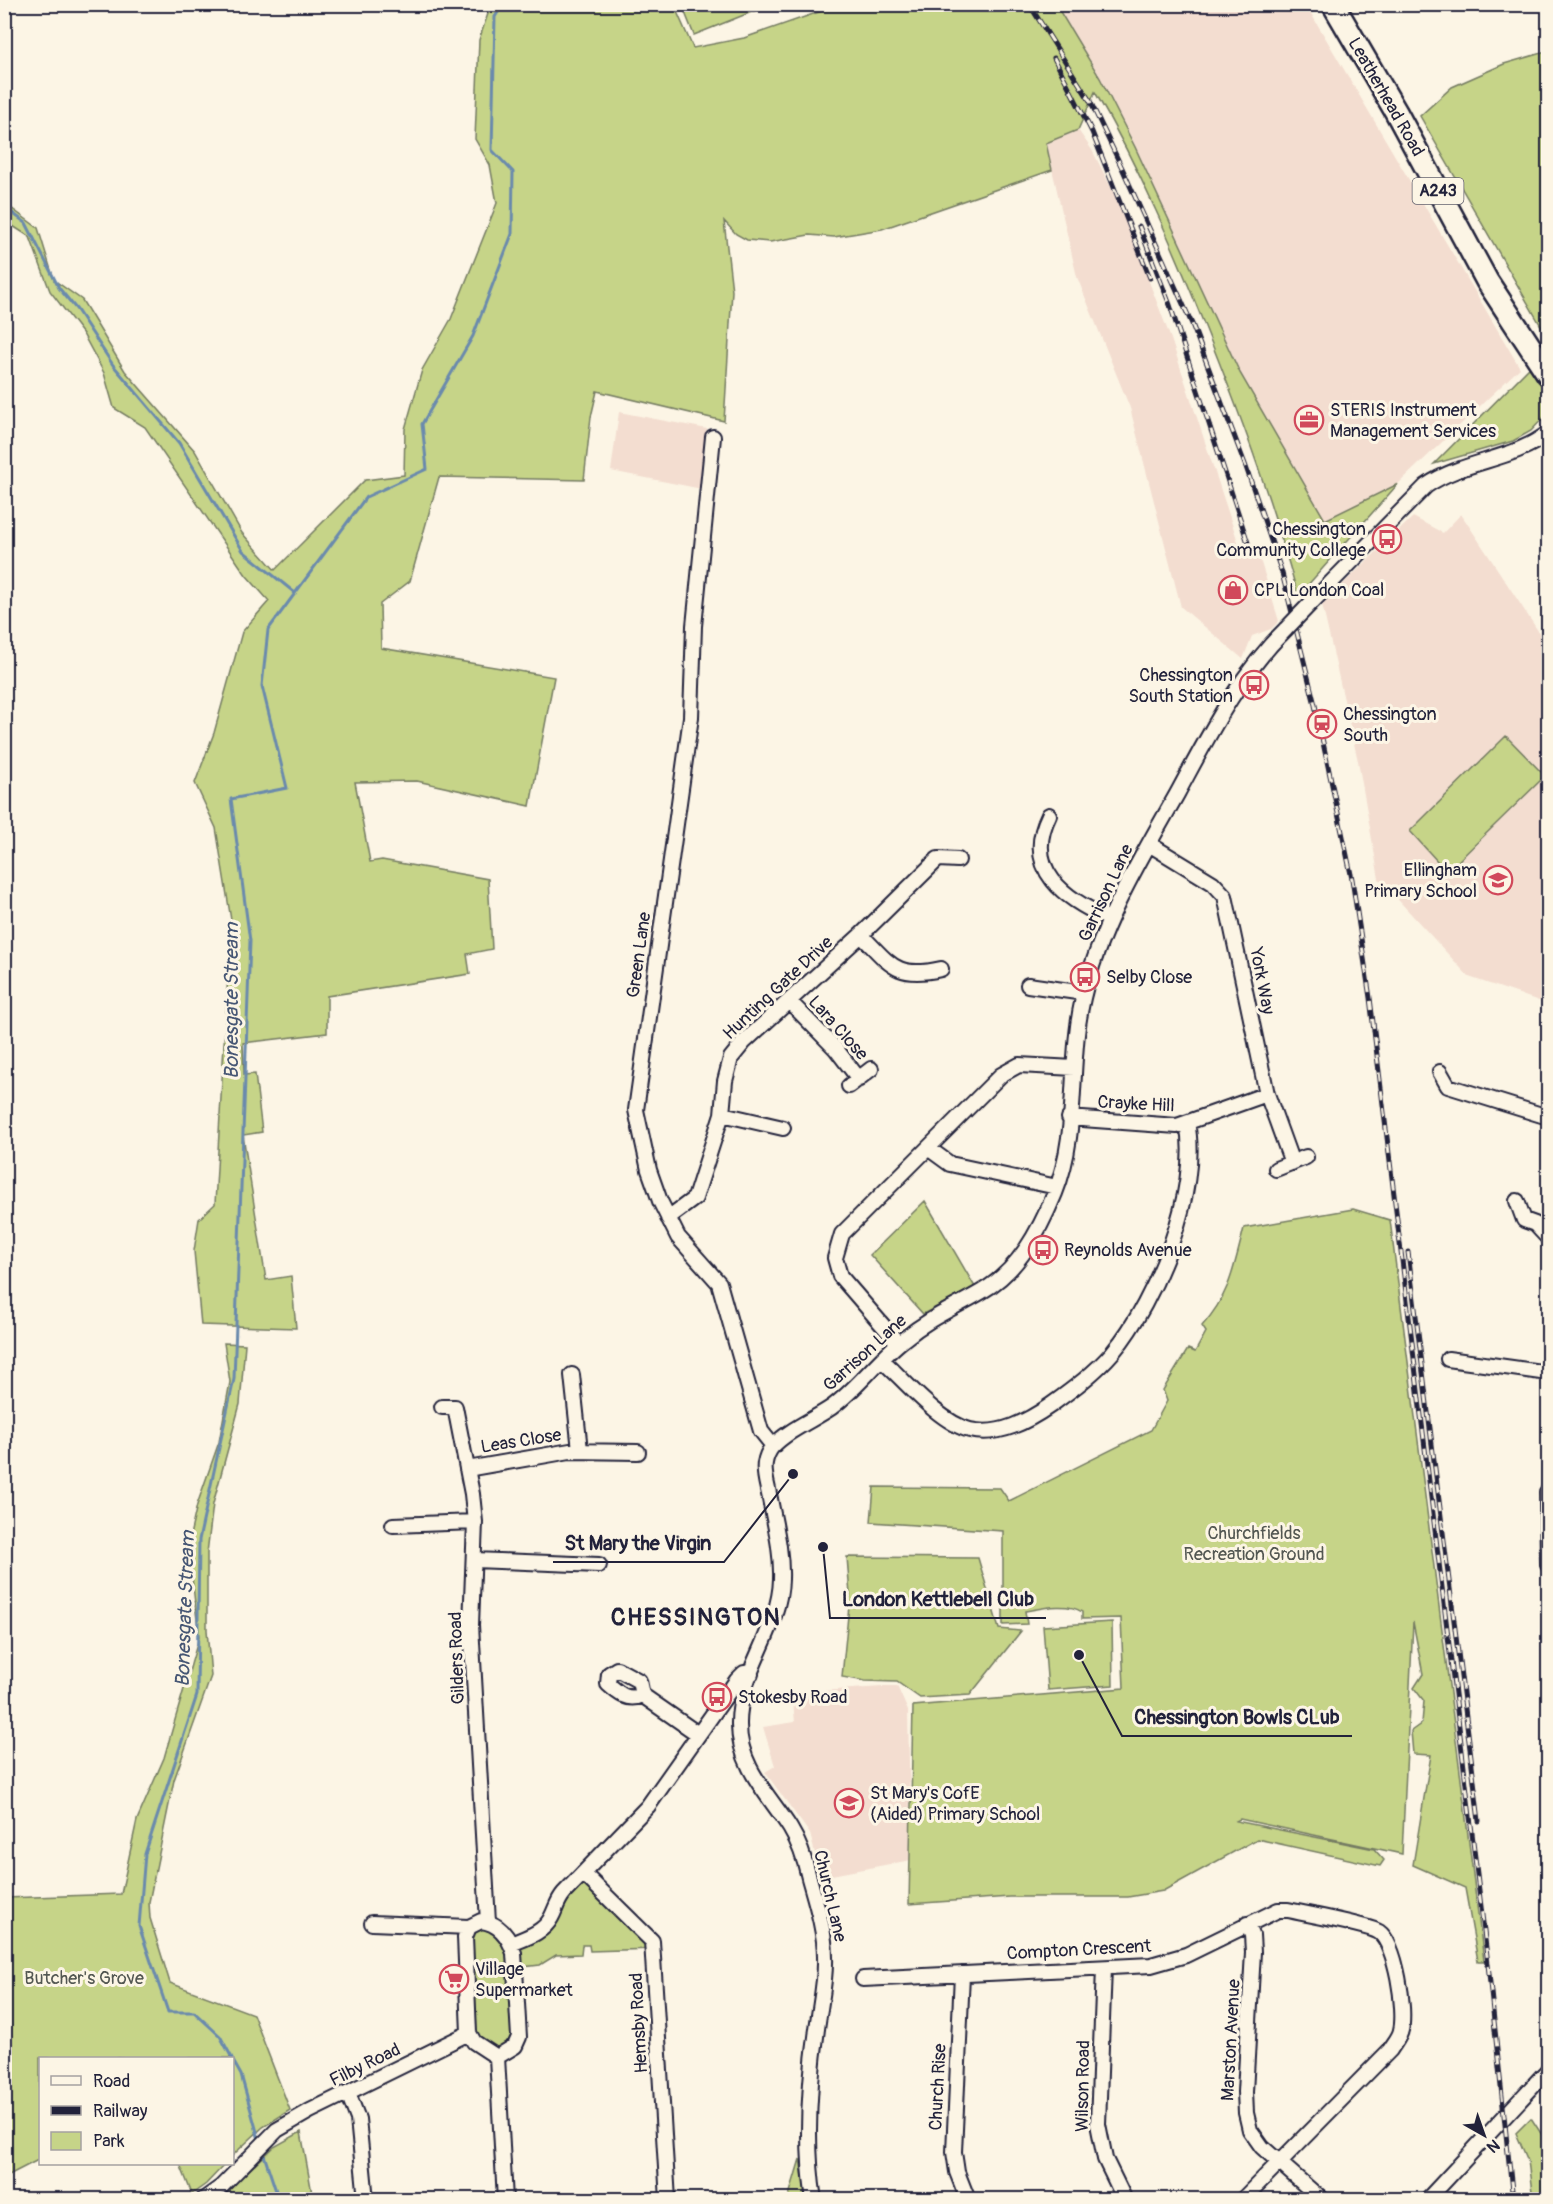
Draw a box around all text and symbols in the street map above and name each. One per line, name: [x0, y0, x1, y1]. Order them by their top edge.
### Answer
street label: Leatherhead Road: [1343, 33, 1429, 161]
road number: A243: [1412, 178, 1464, 204]
place label: STERIS Instrument Management Services: [1330, 399, 1496, 443]
office icon: STERIS Instrument Management Services: [1293, 404, 1325, 436]
place label: Chessington Community College: [1216, 518, 1366, 562]
bus stop icon: Chessington Community College: [1371, 523, 1403, 555]
shop icon: CPL London Coal: [1217, 574, 1249, 606]
place label: CPL London Coal: [1254, 579, 1384, 602]
place label: Chessington South Station: [1128, 664, 1233, 708]
bus stop icon: Chessington South Station: [1238, 669, 1270, 701]
place label: Chessington South: [1343, 703, 1437, 747]
station icon: Chessington South: [1306, 708, 1338, 740]
street label: Garrison Lane: [1073, 840, 1139, 945]
place label: Ellingham Primary School: [1364, 859, 1477, 903]
school or university icon: Ellingham Primary School: [1482, 864, 1514, 896]
street label: Green Lane: [622, 910, 656, 999]
water label: Bonesgate Stream: [219, 922, 244, 1079]
street label: Hunting Gate Drive: [718, 931, 838, 1045]
street label: York Way: [1244, 945, 1280, 1017]
bus stop icon: Selby Close: [1069, 961, 1101, 993]
place label: Selby Close: [1106, 966, 1192, 989]
street label: Lara Close: [803, 991, 873, 1065]
street label: Crayke Hill: [1097, 1090, 1175, 1118]
bus stop icon: Reynolds Avenue: [1027, 1234, 1059, 1266]
place label: Reynolds Avenue: [1064, 1239, 1192, 1262]
street label: Garrison Lane: [818, 1309, 912, 1397]
street label: Leas Close: [479, 1423, 563, 1459]
park label: Churchfields Recreation Ground: [1184, 1522, 1324, 1566]
callout: St Mary the Virgin: [553, 1524, 724, 1562]
water label: Bonesgate Stream: [170, 1529, 200, 1688]
text: St Mary the Virgin: [565, 1531, 711, 1556]
callout: London Kettlebell Club: [830, 1580, 1046, 1618]
text: London Kettlebell Club: [842, 1587, 1034, 1612]
district label: CHESSINGTON: [611, 1603, 781, 1632]
street label: Gilders Road: [444, 1611, 470, 1705]
bus stop icon: Stokesby Road: [701, 1681, 733, 1713]
place label: Stokesby Road: [738, 1686, 848, 1709]
callout: Chessington Bowls CLub: [1122, 1698, 1352, 1736]
text: Chessington Bowls CLub: [1134, 1705, 1340, 1730]
place label: St Mary's CofE (Aided) Primary School: [870, 1782, 1040, 1826]
school or university icon: St Mary's CofE (Aided) Primary School: [833, 1787, 865, 1819]
street label: Church Lane: [808, 1848, 852, 1944]
street label: Compton Crescent: [1006, 1935, 1153, 1965]
place label: Village Supermarket: [475, 1958, 574, 2002]
supermarket icon: Village Supermarket: [438, 1963, 470, 1995]
park label: Butcher's Grove: [24, 1967, 144, 1990]
street label: Hemsby Road: [625, 1972, 653, 2074]
street label: Marston Avenue: [1216, 1978, 1246, 2102]
street label: Filby Road: [326, 2038, 404, 2092]
street label: Wilson Road: [1071, 2040, 1095, 2132]
street label: Church Rise: [924, 2043, 952, 2131]
legend: [39, 2057, 234, 2165]
text: Road: [93, 2070, 130, 2093]
text: Railway: [93, 2100, 148, 2123]
north arrow: [1454, 2105, 1514, 2165]
text: Park: [93, 2130, 125, 2153]
text: N: [1482, 2135, 1504, 2157]

